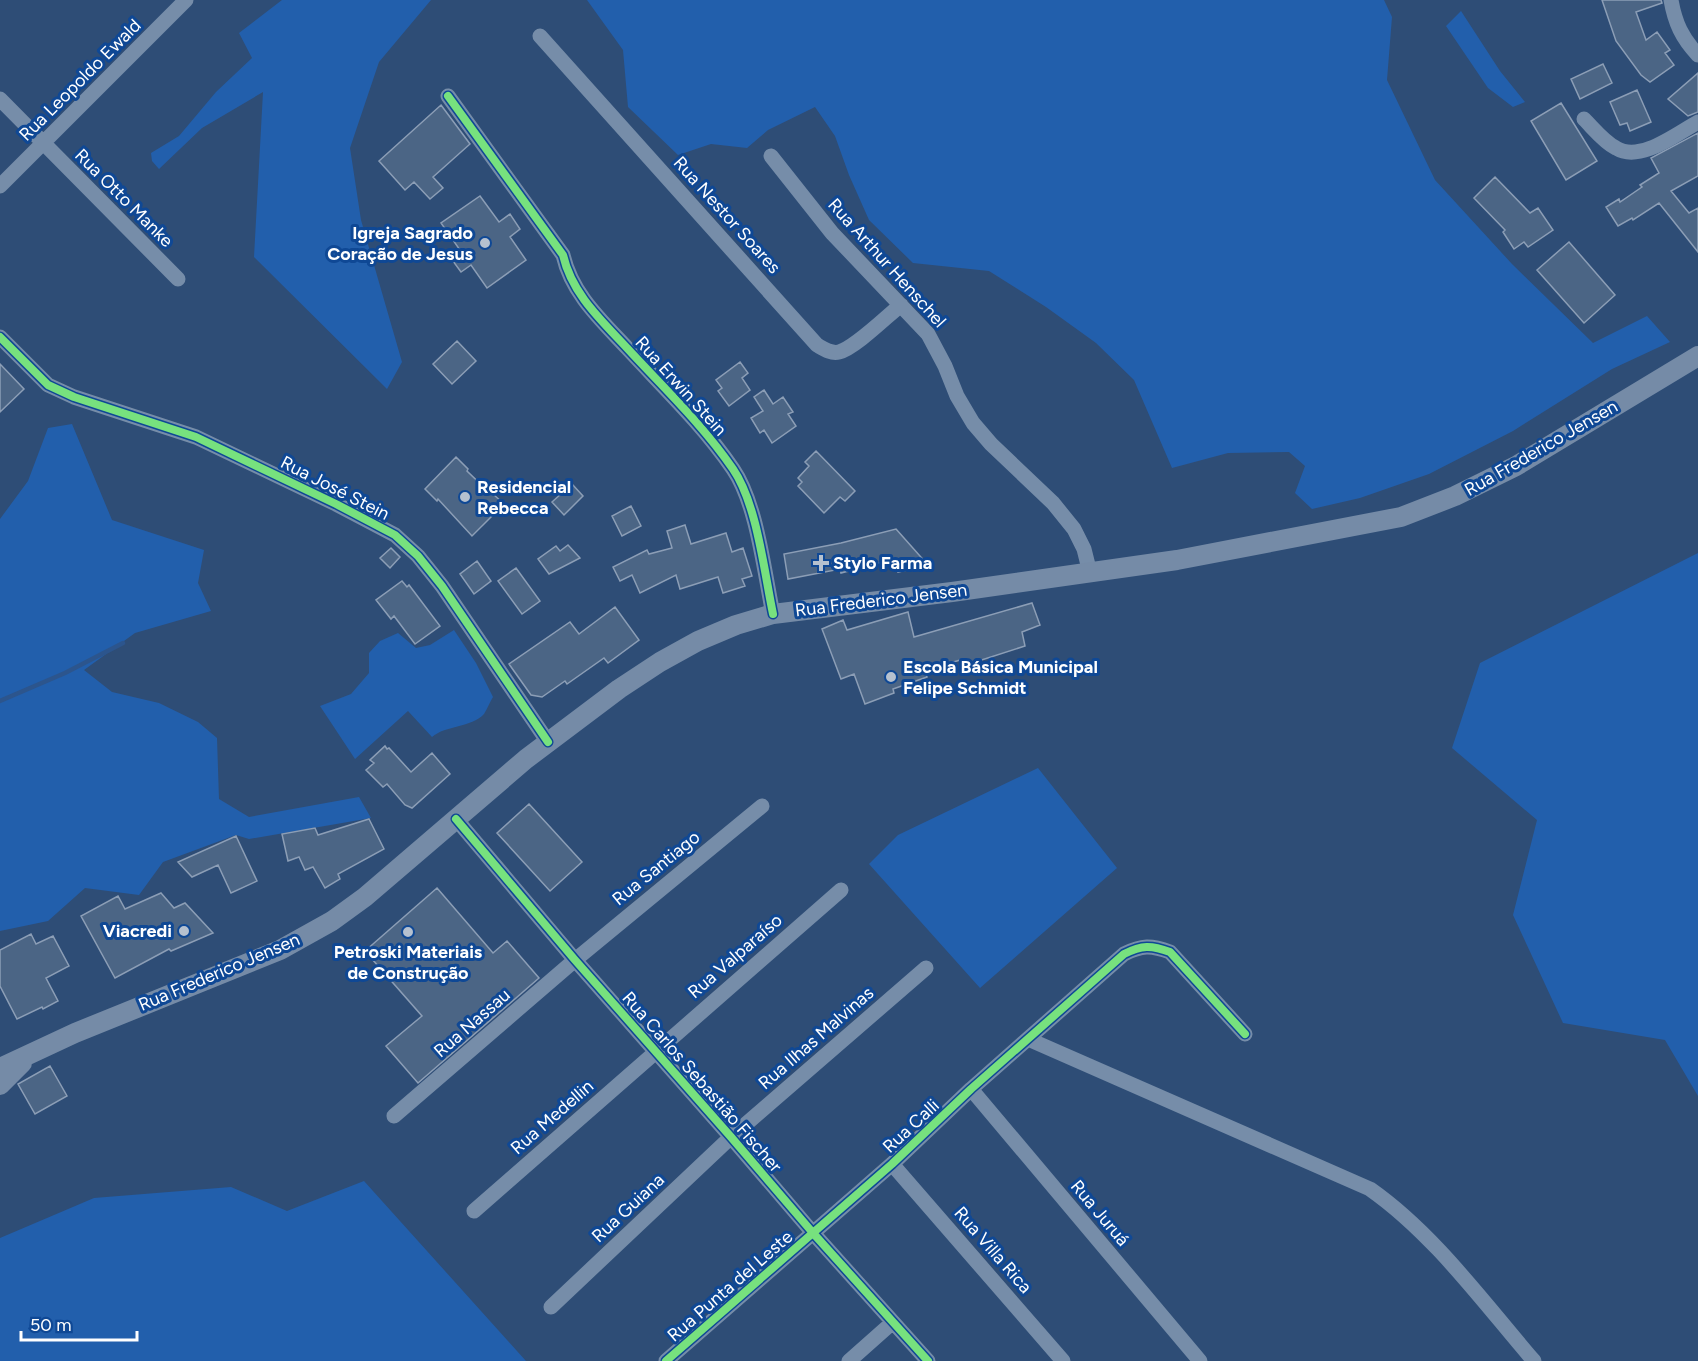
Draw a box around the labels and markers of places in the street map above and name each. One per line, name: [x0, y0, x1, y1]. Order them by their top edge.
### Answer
place label: Igreja Sagrado Coração de Jesus: [327, 222, 474, 265]
marker: Igreja Sagrado Coração de Jesus: [478, 236, 492, 250]
place label: Residencial Rebecca: [477, 476, 571, 519]
marker: Residencial Rebecca: [458, 490, 472, 504]
place label: Stylo Farma: [833, 552, 932, 574]
marker: Stylo Farma: [814, 556, 828, 570]
place label: Escola Básica Municipal Felipe Schmidt: [903, 656, 1098, 699]
marker: Escola Básica Municipal Felipe Schmidt: [884, 670, 898, 684]
place label: Viacredi: [103, 920, 172, 942]
marker: Viacredi: [177, 924, 191, 938]
marker: Petroski Materiais de Construção: [401, 925, 415, 939]
place label: Petroski Materiais de Construção: [334, 941, 483, 984]

